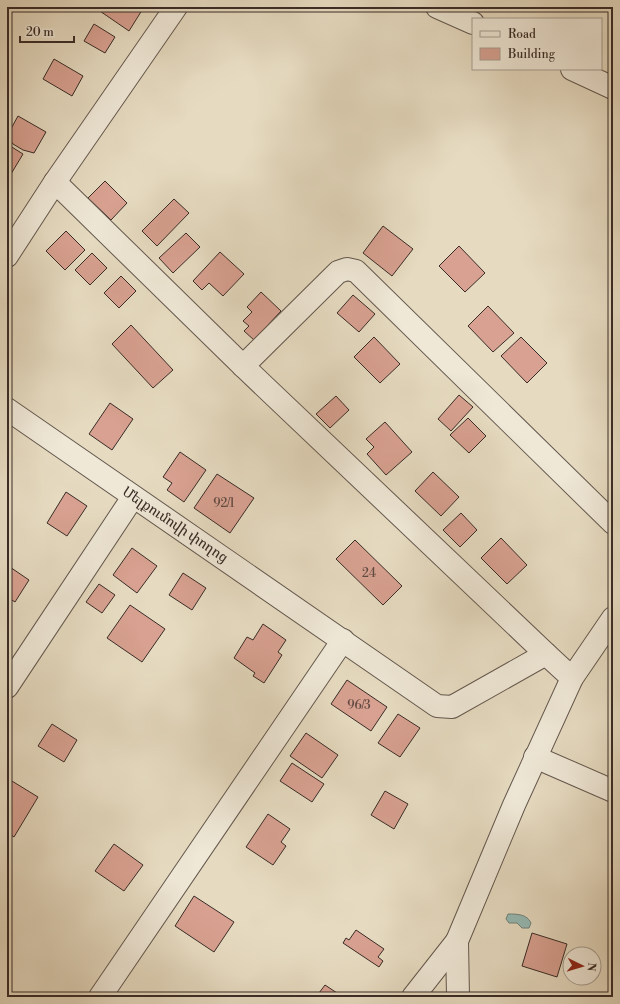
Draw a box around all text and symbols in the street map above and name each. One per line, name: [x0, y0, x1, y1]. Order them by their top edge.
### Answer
scale bar: [20, 18, 74, 44]
legend: [472, 18, 602, 70]
text: 20 m: [26, 25, 54, 40]
text: Road: [508, 27, 536, 42]
text: Building: [507, 47, 556, 62]
street label: Մելքումովի փողոց: [119, 483, 231, 567]
house number: 92/1: [213, 496, 236, 511]
house number: 24: [362, 566, 376, 581]
house number: 96/3: [347, 698, 371, 713]
north arrow: [562, 946, 602, 986]
text: N: [584, 962, 598, 972]

